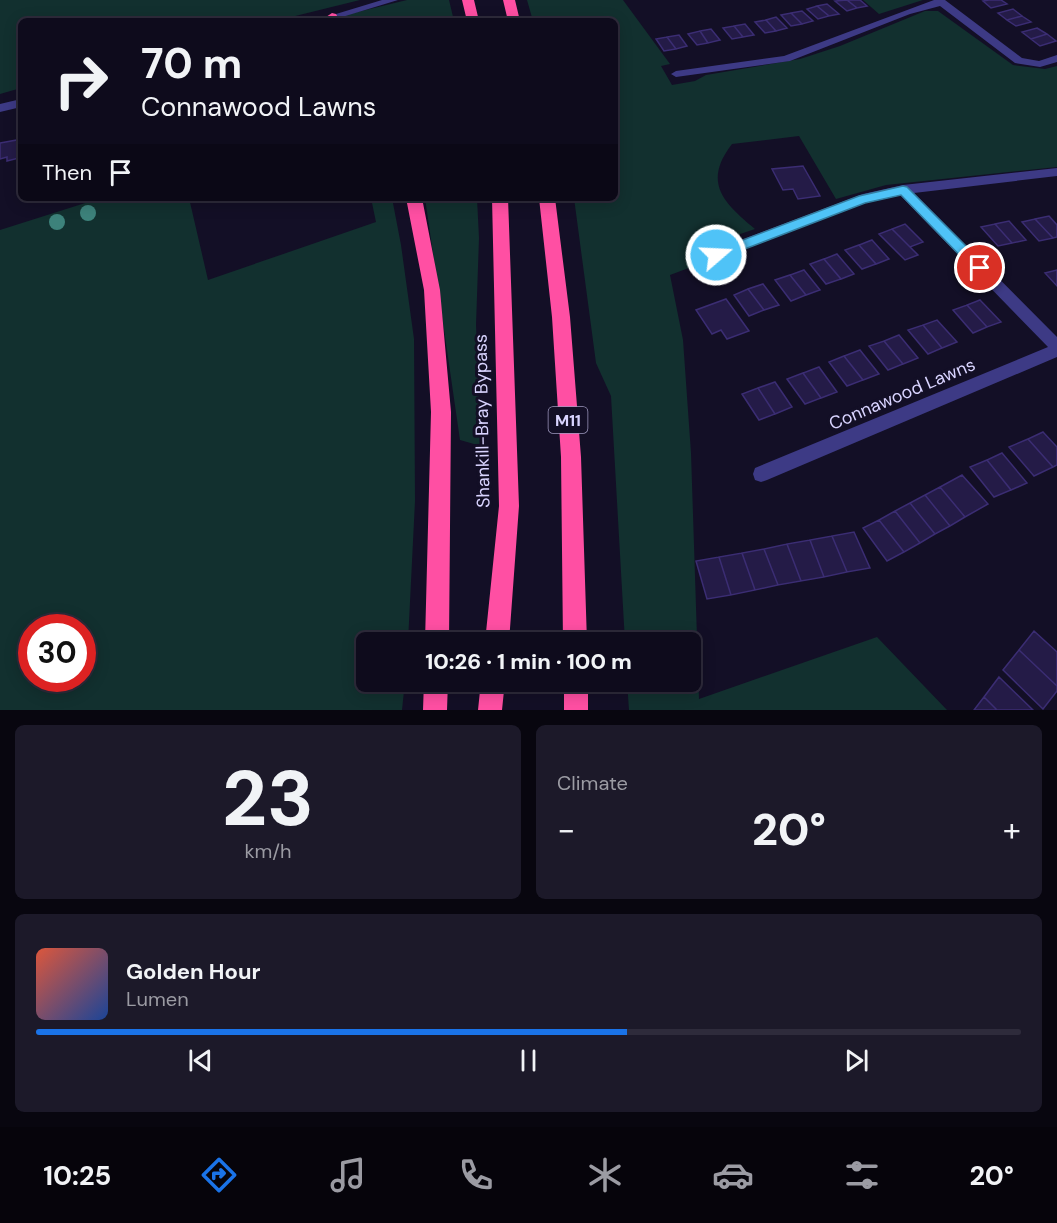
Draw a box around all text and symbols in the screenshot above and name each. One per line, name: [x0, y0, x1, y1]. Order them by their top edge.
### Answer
text: 70 m: [141, 36, 242, 91]
icon: right: [42, 42, 120, 120]
text: Connawood Lawns: [141, 89, 376, 124]
icon: arrive: [104, 156, 137, 189]
text: Then: [42, 158, 92, 187]
position arrow: [684, 223, 748, 287]
pin: [954, 242, 1005, 293]
icon: arrive: [963, 251, 996, 284]
street label: Shankill-Bray Bypass: [468, 334, 496, 508]
street label: Connawood Lawns: [825, 352, 979, 436]
road number: M11: [548, 407, 588, 433]
speed limit sign: 30: [18, 614, 96, 692]
text: 10:26 · 1 min · 100 m: [425, 647, 632, 676]
text: 23: [222, 748, 314, 849]
text: Climate: [557, 770, 628, 796]
text: 20°: [752, 800, 826, 859]
text: −: [557, 808, 575, 851]
text: +: [1003, 808, 1021, 851]
text: km/h: [244, 838, 292, 864]
text: Golden Hour: [126, 957, 261, 986]
text: Lumen: [126, 986, 189, 1012]
icon: previous: [184, 1044, 217, 1077]
icon: pause: [512, 1044, 545, 1077]
icon: next: [840, 1044, 873, 1077]
icon: directions: [198, 1154, 240, 1196]
icon: music: [327, 1154, 369, 1196]
icon: phone: [455, 1154, 497, 1196]
icon: climate: [584, 1154, 626, 1196]
icon: car: [712, 1154, 754, 1196]
icon: filters: [841, 1154, 883, 1196]
text: 10:25: [43, 1158, 111, 1193]
text: 20°: [969, 1158, 1014, 1193]

